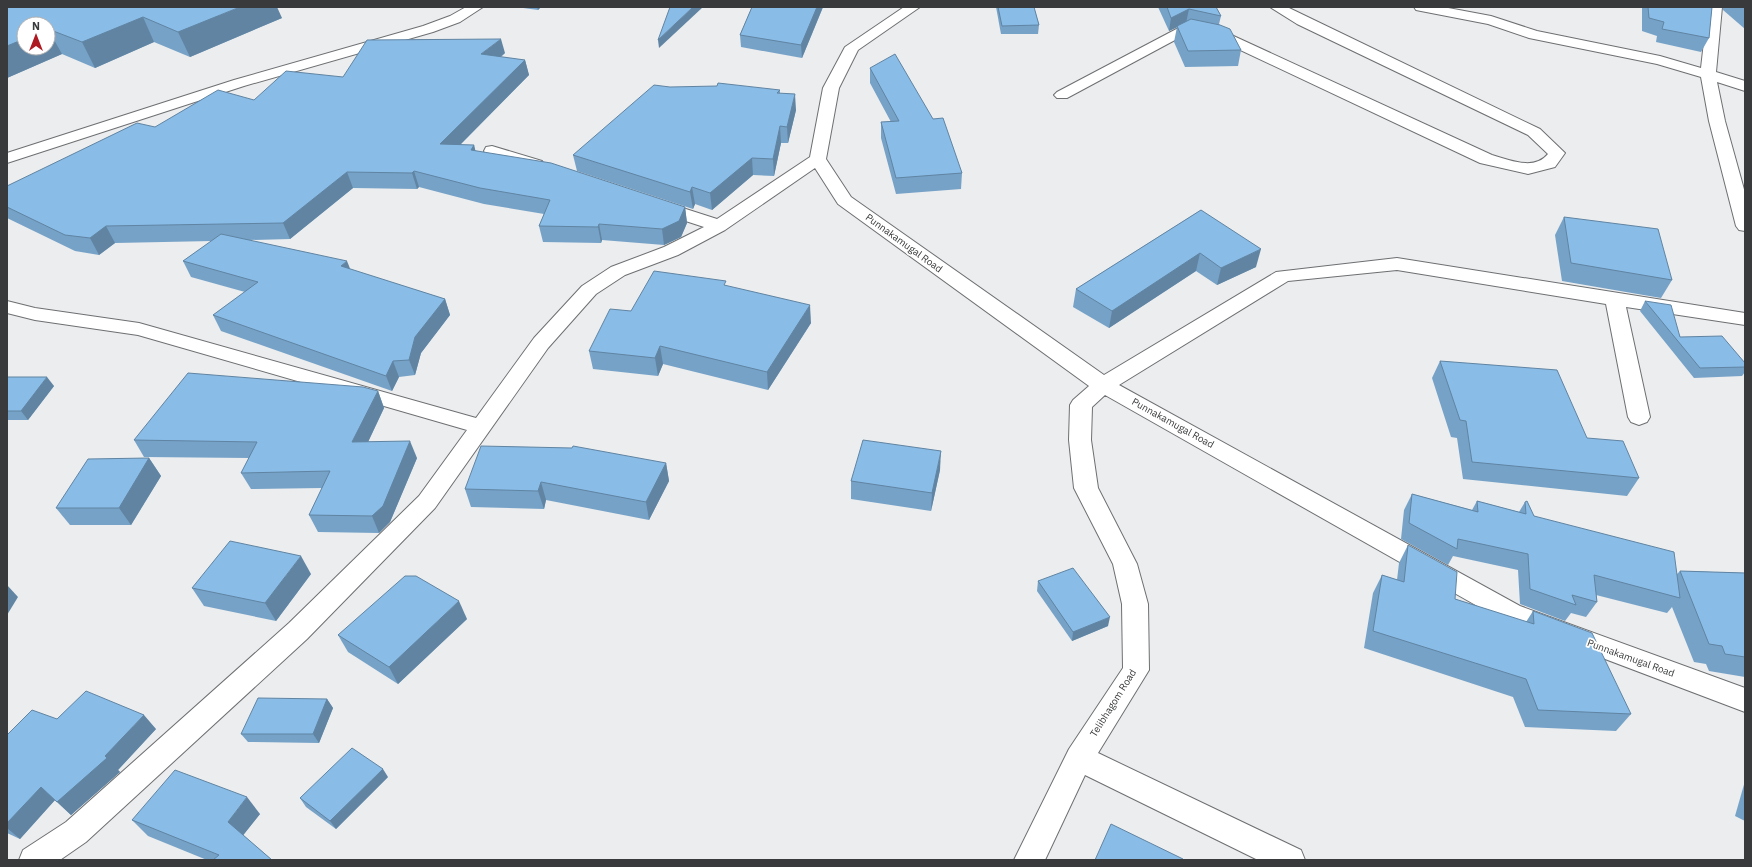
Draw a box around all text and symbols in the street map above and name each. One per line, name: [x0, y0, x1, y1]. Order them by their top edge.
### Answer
north arrow: [16, 16, 56, 56]
text: N: [32, 19, 40, 33]
street label: Punnakamugal Road: [863, 211, 945, 275]
street label: Punnakamugal Road: [1130, 395, 1216, 451]
street label: Punnakamugal Road: [1586, 636, 1676, 680]
street label: Telibhagom Road: [1087, 667, 1139, 739]

